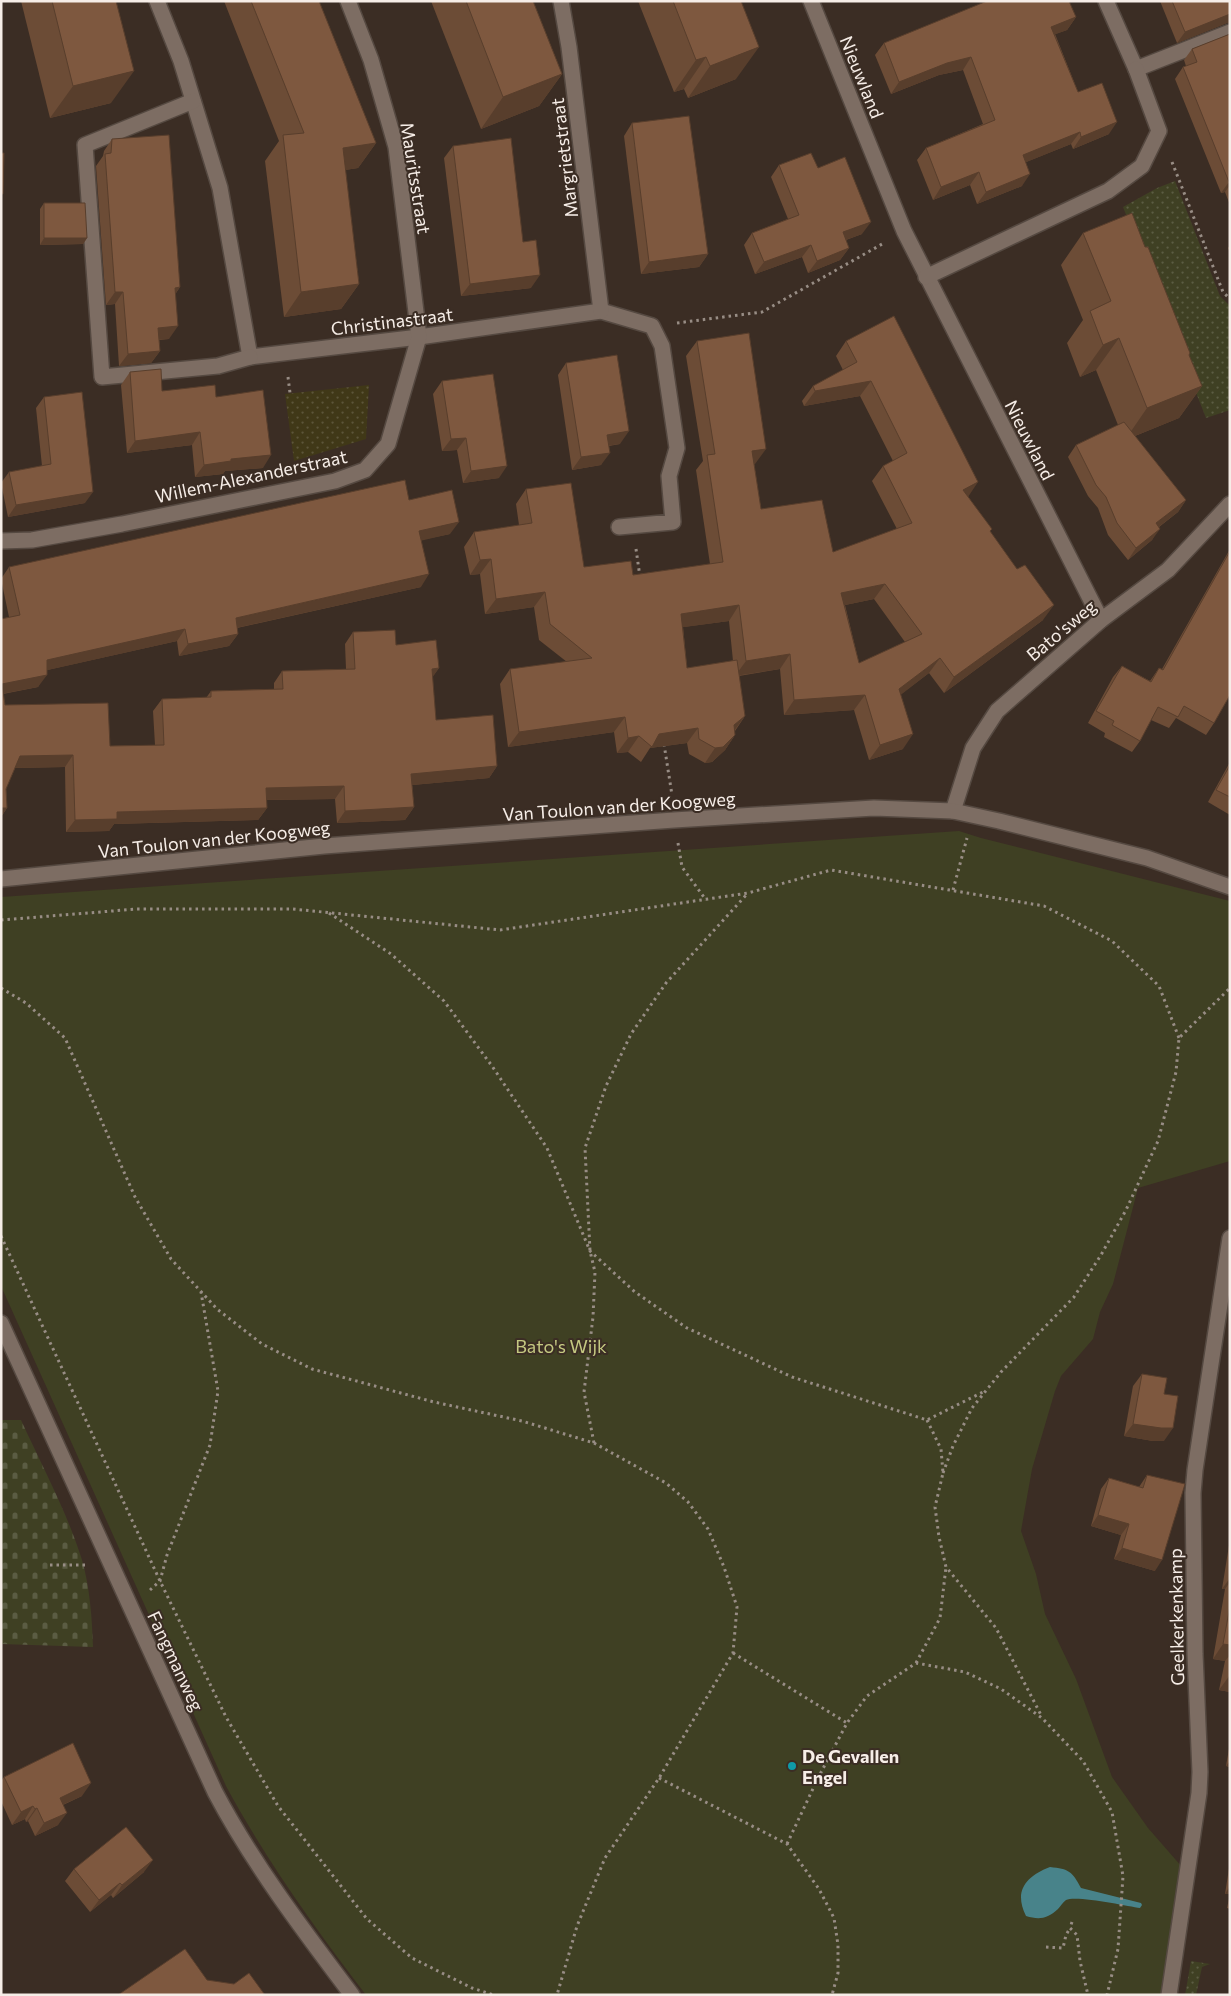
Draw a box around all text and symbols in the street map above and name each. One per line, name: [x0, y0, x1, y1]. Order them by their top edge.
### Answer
street label: Nieuwland: [836, 33, 888, 121]
street label: Margrietstraat: [546, 97, 582, 219]
street label: Mauritsstraat: [396, 121, 436, 235]
street label: Christinastraat: [330, 303, 454, 339]
street label: Nieuwland: [1000, 396, 1060, 484]
street label: Willem-Alexanderstraat: [153, 445, 349, 507]
street label: Bato'sweg: [1022, 594, 1100, 665]
street label: Van Toulon van der Koogweg: [502, 787, 736, 825]
street label: Van Toulon van der Koogweg: [97, 816, 331, 862]
park label: Bato's Wijk: [515, 1335, 607, 1357]
street label: Geelkerkenkamp: [1164, 1548, 1188, 1686]
street label: Fangmanweg: [143, 1607, 209, 1715]
place label: De Gevallen Engel: [802, 1745, 899, 1788]
marker: De Gevallen Engel: [786, 1760, 798, 1772]

